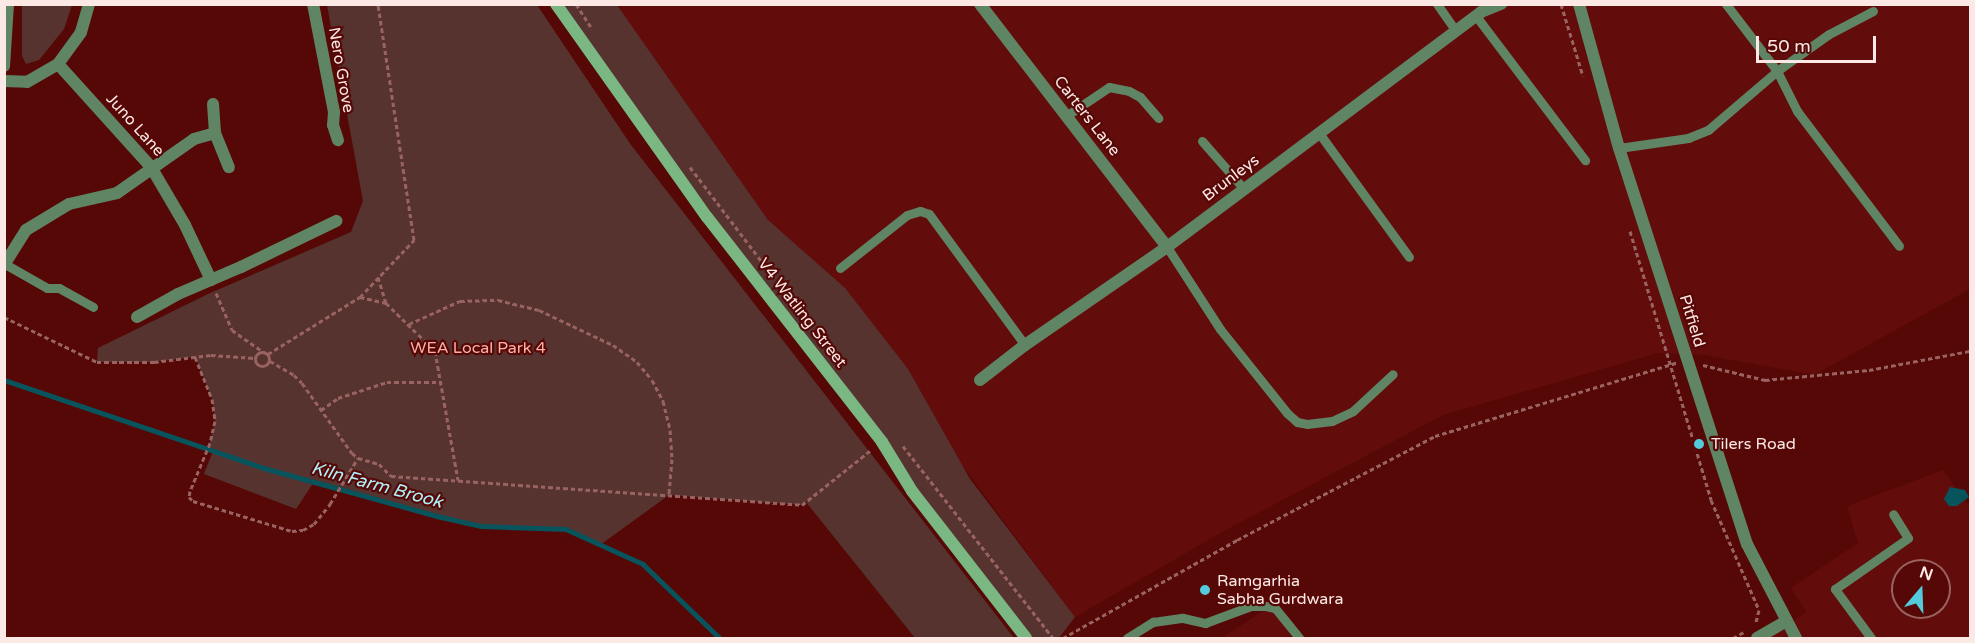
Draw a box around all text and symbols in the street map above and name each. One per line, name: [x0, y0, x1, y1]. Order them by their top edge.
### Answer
scale bar: [1759, 24, 1879, 62]
street label: Nero Grove: [324, 26, 358, 114]
text: 50 m: [1767, 35, 1811, 57]
street label: Carters Lane: [1050, 72, 1124, 160]
street label: Juno Lane: [102, 90, 168, 160]
street label: Brunleys: [1199, 151, 1263, 205]
street label: V4 Watling Street: [753, 255, 851, 371]
street label: Pitfield: [1675, 292, 1709, 350]
park label: WEA Local Park 4: [410, 338, 546, 358]
place label: Tilers Road: [1711, 434, 1796, 454]
marker: Tilers Road: [1692, 437, 1706, 451]
water label: Kiln Farm Brook: [309, 457, 445, 513]
north arrow: [1891, 559, 1951, 619]
text: N: [1917, 562, 1936, 585]
place label: Ramgarhia Sabha Gurdwara: [1217, 571, 1343, 609]
marker: Ramgarhia Sabha Gurdwara: [1198, 583, 1212, 597]

